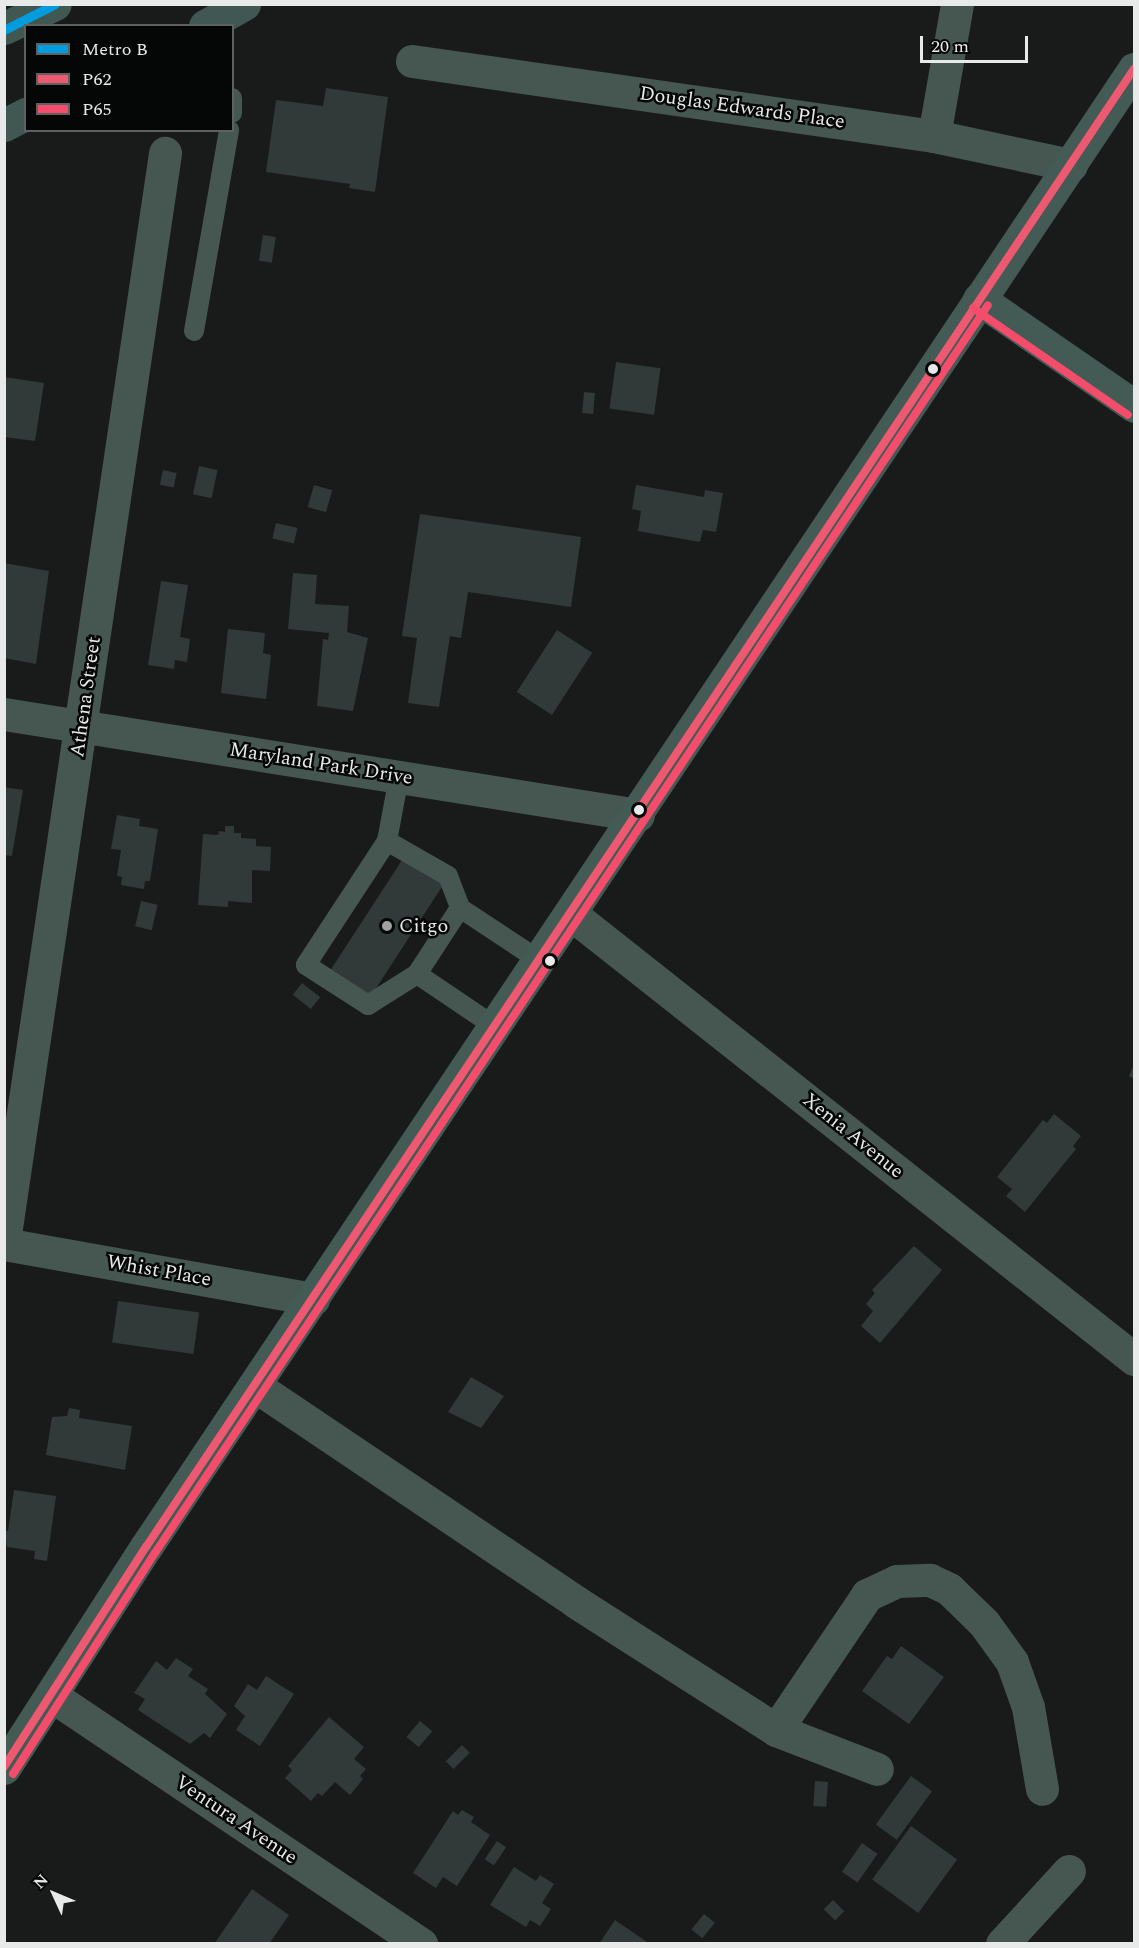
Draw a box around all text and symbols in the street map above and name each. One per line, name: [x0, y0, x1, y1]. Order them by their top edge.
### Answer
legend: [24, 24, 234, 132]
scale bar: [923, 24, 1031, 62]
text: 20 m: [931, 33, 969, 60]
text: Metro B: [82, 36, 148, 63]
text: P62: [82, 66, 111, 93]
street label: Douglas Edwards Place: [638, 82, 846, 134]
text: P65: [82, 96, 111, 123]
unlabelled marker: [927, 363, 939, 375]
street label: Athena Street: [66, 635, 106, 759]
street label: Maryland Park Drive: [228, 738, 414, 790]
unlabelled marker: [633, 804, 645, 816]
place label: Citgo: [399, 914, 448, 938]
marker: Citgo: [380, 919, 394, 933]
unlabelled marker: [544, 955, 556, 967]
street label: Xenia Avenue: [798, 1088, 908, 1184]
street label: Whist Place: [105, 1250, 213, 1292]
street label: Ventura Avenue: [170, 1770, 302, 1870]
north arrow: [24, 1864, 84, 1924]
text: N: [28, 1868, 54, 1895]

